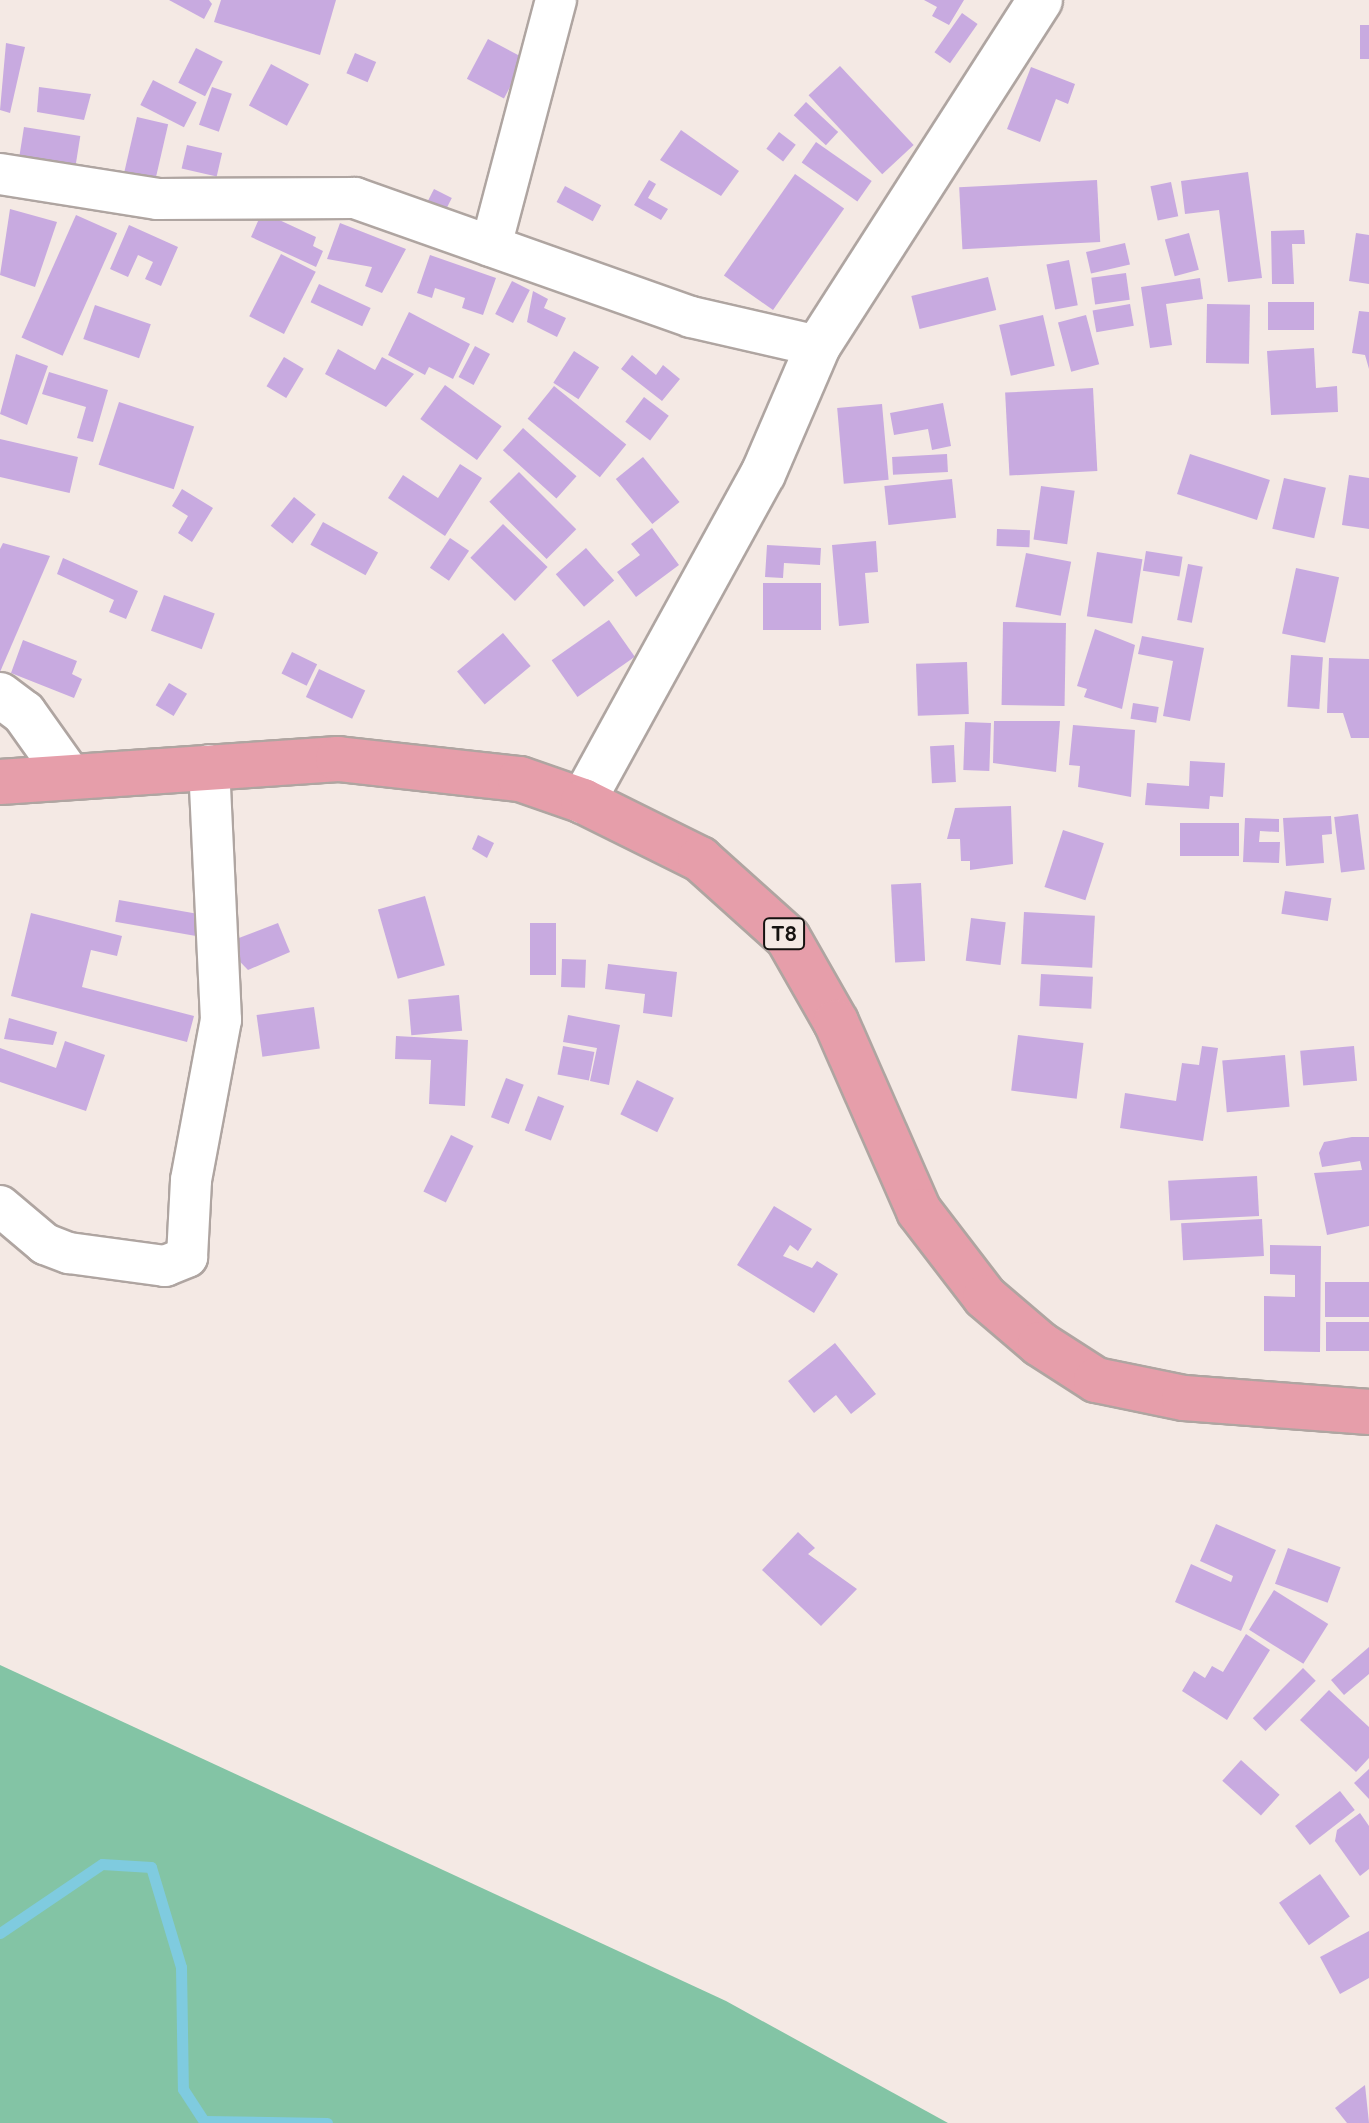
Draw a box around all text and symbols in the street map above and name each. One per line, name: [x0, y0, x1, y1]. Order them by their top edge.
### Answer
road number: T8: [762, 916, 806, 952]

